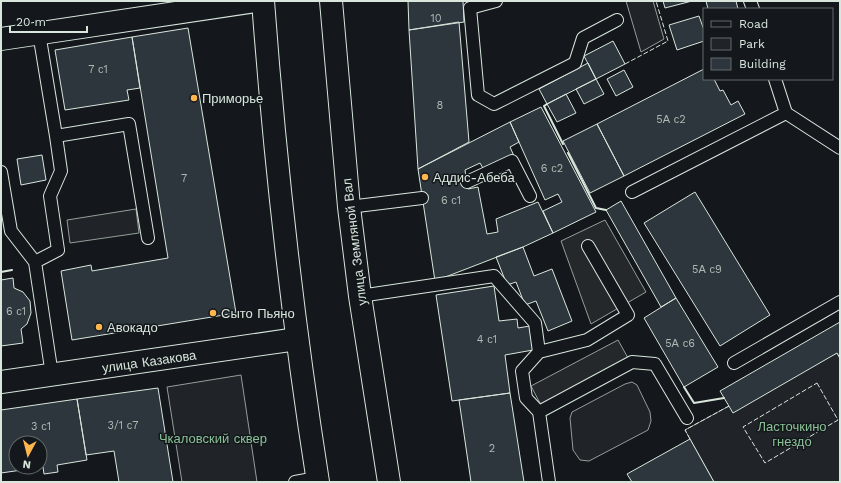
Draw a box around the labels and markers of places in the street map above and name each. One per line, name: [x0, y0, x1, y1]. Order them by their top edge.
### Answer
place label: Приморье: [202, 91, 263, 106]
marker: Приморье: [189, 93, 199, 103]
place label: Аддис-Абеба: [433, 170, 515, 185]
marker: Аддис-Абеба: [420, 172, 430, 182]
place label: Сыто Пьяно: [221, 306, 295, 321]
marker: Сыто Пьяно: [208, 308, 218, 318]
place label: Авокадо: [107, 320, 158, 335]
marker: Авокадо: [94, 322, 104, 332]

